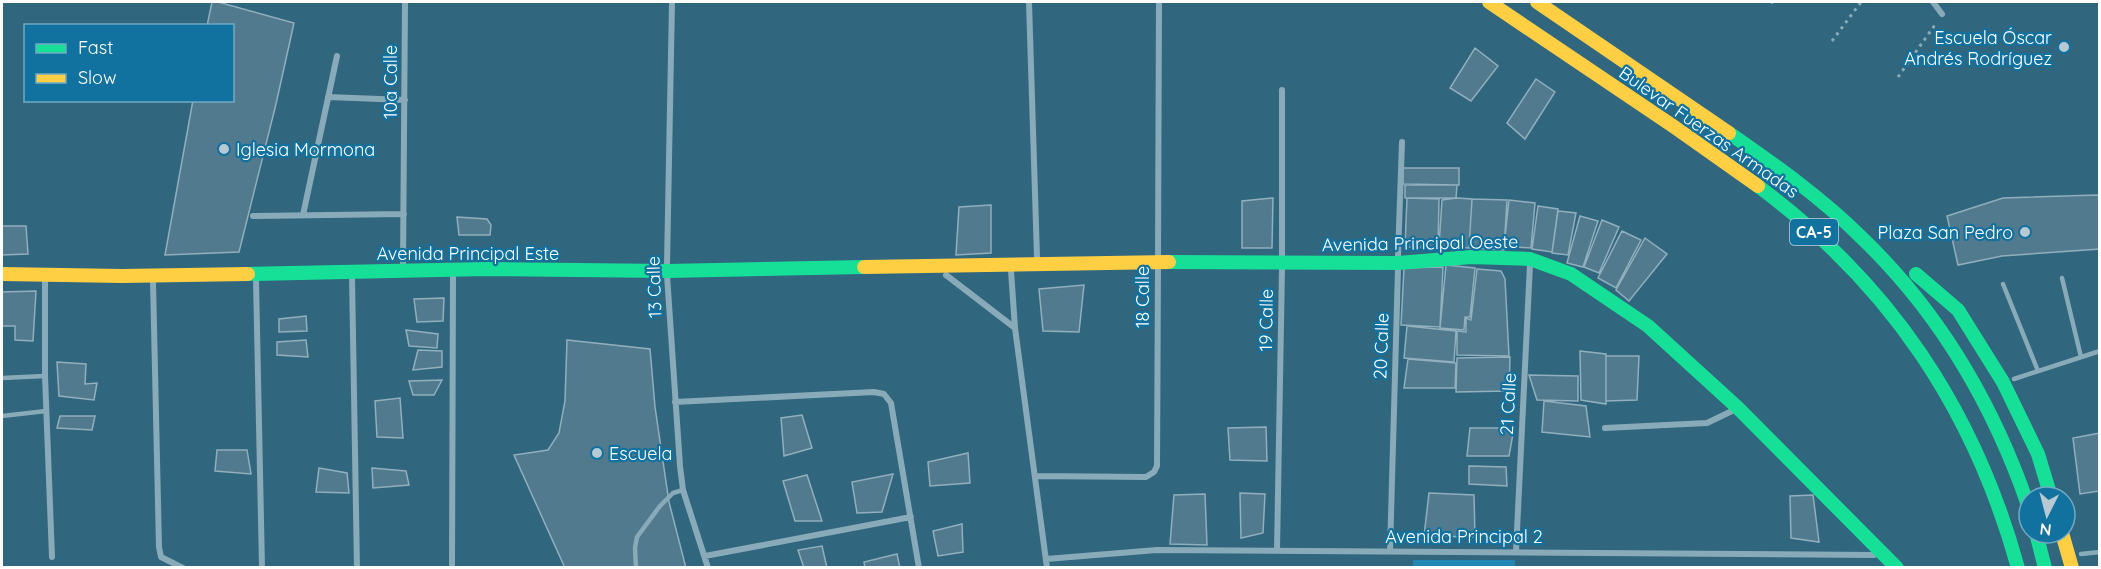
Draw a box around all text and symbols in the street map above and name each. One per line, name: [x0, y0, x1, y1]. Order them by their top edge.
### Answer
legend: [24, 24, 234, 102]
place label: Escuela Óscar Andrés Rodríguez: [1904, 26, 2052, 70]
text: Fast: [78, 36, 113, 59]
marker: Escuela Óscar Andrés Rodríguez: [2057, 40, 2071, 54]
street label: 10a Calle: [379, 45, 402, 119]
street label: Bulevar Fuerzas Armadas: [1615, 61, 1803, 203]
text: Slow: [78, 66, 116, 89]
place label: Iglesia Mormona: [236, 138, 375, 161]
marker: Iglesia Mormona: [217, 142, 231, 156]
road number: CA-5: [1790, 219, 1838, 245]
place label: Plaza San Pedro: [1877, 221, 2013, 244]
marker: Plaza San Pedro: [2018, 225, 2032, 239]
street label: Avenida Principal Oeste: [1322, 230, 1518, 256]
street label: Avenida Principal Este: [377, 242, 559, 265]
street label: 13 Calle: [641, 256, 667, 318]
street label: 18 Calle: [1131, 266, 1154, 328]
street label: 19 Calle: [1254, 289, 1278, 351]
street label: 20 Calle: [1368, 312, 1394, 380]
street label: 21 Calle: [1495, 372, 1521, 436]
place label: Escuela: [609, 442, 672, 465]
marker: Escuela: [590, 446, 604, 460]
north arrow: [2017, 485, 2077, 545]
text: N: [2039, 519, 2052, 540]
street label: Avenida Principal 2: [1385, 525, 1543, 548]

